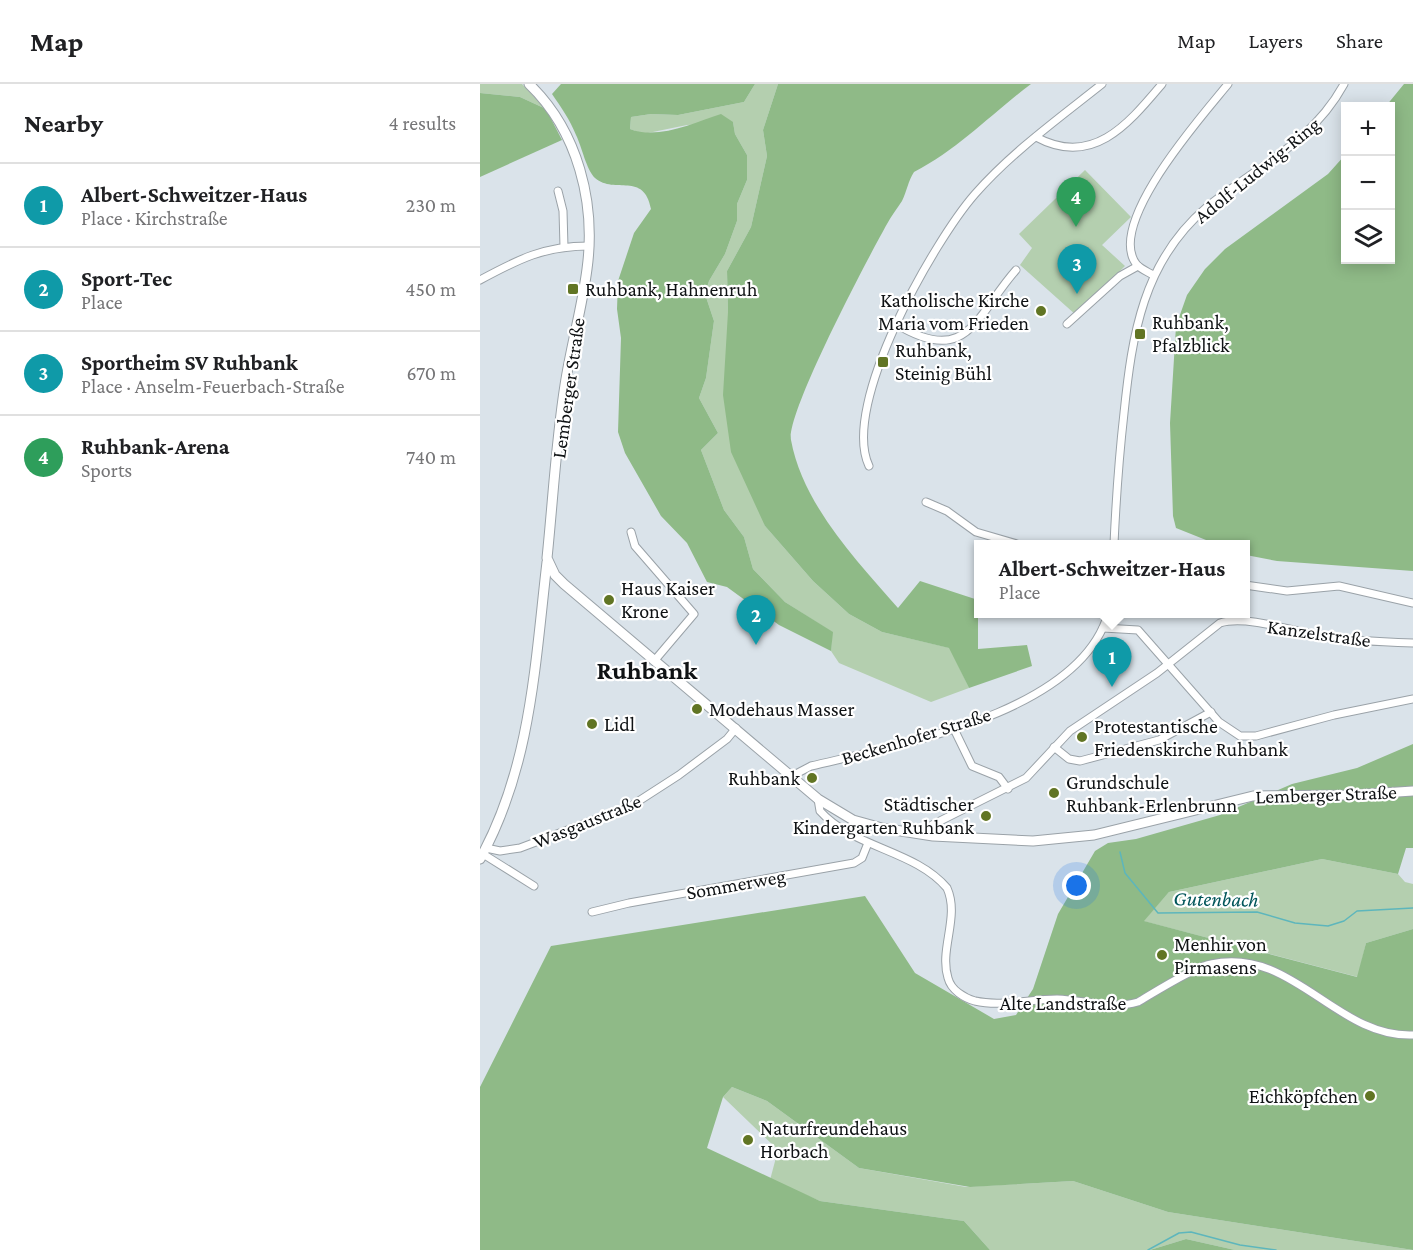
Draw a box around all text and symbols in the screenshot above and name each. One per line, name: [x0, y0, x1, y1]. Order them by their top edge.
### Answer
text: Map: [30, 26, 83, 57]
text: Map: [1177, 29, 1216, 53]
text: Layers: [1249, 29, 1303, 53]
text: Share: [1336, 29, 1383, 53]
map controls: [1341, 102, 1395, 264]
button: +: [1341, 102, 1395, 156]
text: Nearby: [24, 109, 103, 138]
text: 4 results: [389, 112, 456, 134]
street label: Adolf-Ludwig-Ring: [1190, 113, 1325, 228]
button: −: [1341, 156, 1395, 210]
pin: 4: [1056, 178, 1096, 227]
text: Albert-Schweitzer-Haus: [81, 182, 307, 207]
text: 1: [40, 194, 47, 216]
text: 230 m: [406, 194, 456, 216]
text: Place · Kirchstraße: [81, 207, 228, 229]
button: layers: [1341, 210, 1395, 264]
pin: 3: [1058, 244, 1096, 294]
text: Sport-Tec: [81, 266, 172, 291]
text: 2: [38, 278, 49, 300]
text: 450 m: [405, 278, 456, 300]
place label: Ruhbank, Hahnenruh: [585, 278, 758, 300]
marker: Ruhbank, Hahnenruh: [566, 282, 580, 296]
place label: Katholische Kirche Maria vom Frieden: [878, 289, 1029, 334]
text: Place: [81, 291, 123, 313]
marker: Katholische Kirche Maria vom Frieden: [1034, 304, 1048, 318]
place label: Ruhbank, Pfalzblick: [1152, 311, 1230, 356]
street label: Lemberger Straße: [547, 316, 590, 460]
marker: Ruhbank, Pfalzblick: [1133, 327, 1147, 341]
place label: Ruhbank, Steinig Bühl: [895, 339, 992, 385]
text: Sportheim SV Ruhbank: [81, 350, 298, 375]
marker: Ruhbank, Steinig Bühl: [876, 355, 890, 369]
text: 3: [39, 362, 48, 384]
text: 670 m: [407, 362, 456, 384]
text: Place · Anselm-Feuerbach-Straße: [81, 375, 344, 397]
text: Ruhbank-Arena: [81, 434, 230, 459]
text: 4: [38, 446, 49, 468]
text: 740 m: [406, 446, 456, 468]
text: Sports: [81, 459, 132, 481]
popup: [974, 540, 1250, 618]
text: Albert-Schweitzer-Haus: [999, 556, 1225, 581]
place label: Haus Kaiser Krone: [621, 577, 715, 622]
text: Place: [999, 581, 1040, 603]
marker: Haus Kaiser Krone: [602, 593, 616, 607]
pin: 2: [736, 596, 776, 645]
street label: Kanzelstraße: [1266, 615, 1372, 651]
pin: 1: [1092, 638, 1132, 687]
district label: Ruhbank: [597, 656, 698, 685]
place label: Modehaus Masser: [709, 698, 855, 720]
marker: Modehaus Masser: [690, 702, 704, 716]
street label: Beckenhofer Straße: [839, 703, 993, 769]
place label: Lidl: [604, 713, 635, 735]
place label: Protestantische Friedenskirche Ruhbank: [1094, 715, 1288, 760]
marker: Lidl: [585, 717, 599, 731]
marker: Protestantische Friedenskirche Ruhbank: [1075, 730, 1089, 744]
place label: Ruhbank: [728, 767, 800, 789]
marker: Ruhbank: [805, 771, 819, 785]
place label: Grundschule Ruhbank-Erlenbrunn: [1066, 771, 1238, 816]
street label: Lemberger Straße: [1255, 781, 1397, 808]
marker: Grundschule Ruhbank-Erlenbrunn: [1047, 786, 1061, 800]
street label: Wasgaustraße: [530, 789, 645, 854]
place label: Städtischer Kindergarten Ruhbank: [793, 793, 974, 839]
marker: Städtischer Kindergarten Ruhbank: [979, 809, 993, 823]
street label: Sommerweg: [685, 864, 788, 905]
your location: [1062, 871, 1091, 900]
water label: Gutenbach: [1173, 886, 1259, 912]
place label: Menhir von Pirmasens: [1174, 933, 1267, 978]
marker: Menhir von Pirmasens: [1155, 948, 1169, 962]
street label: Alte Landstraße: [1000, 992, 1126, 1014]
place label: Eichköpfchen: [1249, 1085, 1358, 1108]
marker: Eichköpfchen: [1363, 1089, 1377, 1103]
place label: Naturfreundehaus Horbach: [760, 1117, 907, 1162]
marker: Naturfreundehaus Horbach: [741, 1133, 755, 1147]

